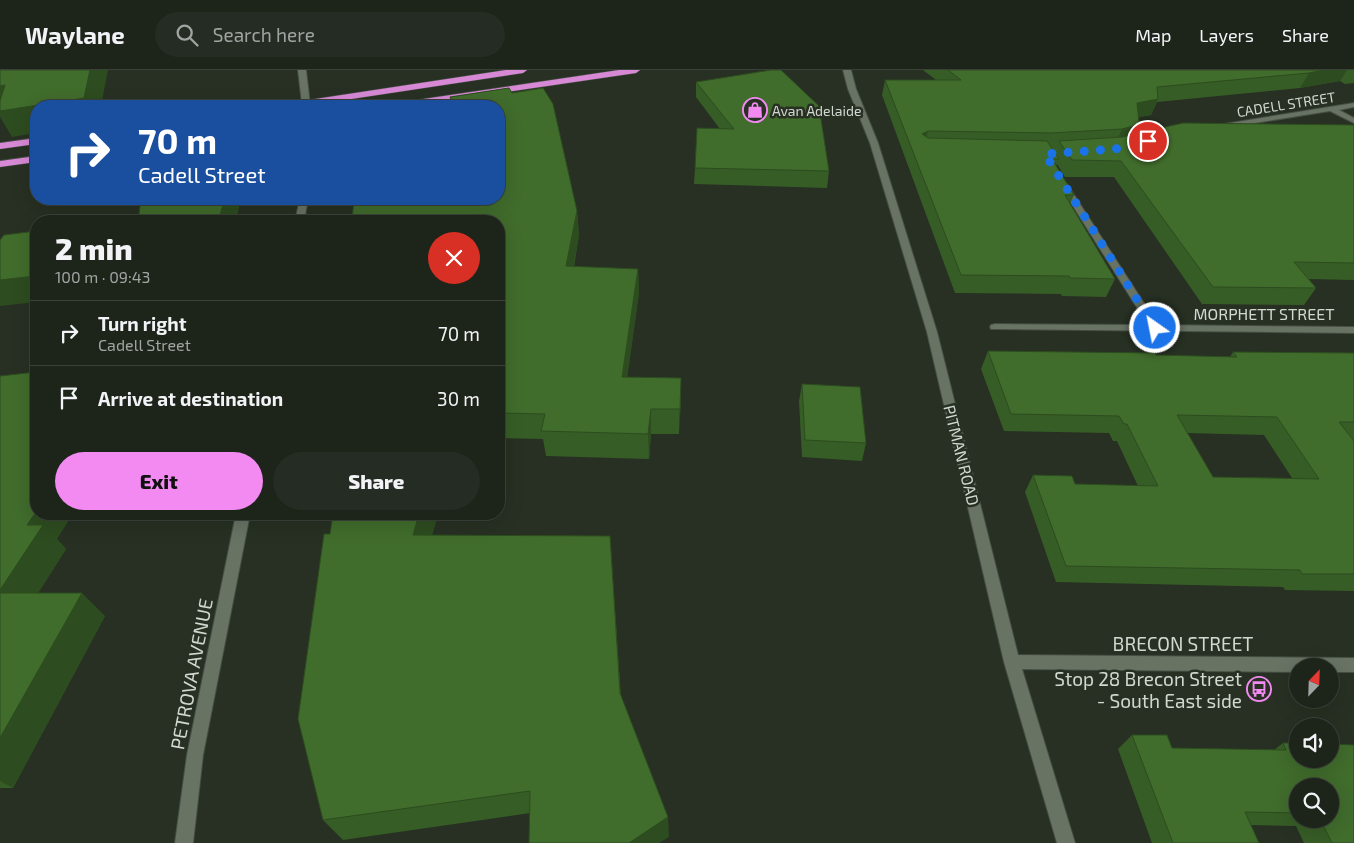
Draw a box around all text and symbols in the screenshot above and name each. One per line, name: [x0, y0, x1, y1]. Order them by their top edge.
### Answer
search box: [155, 12, 505, 57]
text: Waylane: [25, 20, 125, 49]
icon: search: [173, 21, 201, 49]
text: Search here: [213, 23, 315, 46]
text: Map: [1135, 24, 1171, 46]
text: Layers: [1199, 24, 1254, 46]
text: Share: [1282, 24, 1329, 46]
street label: CADELL STREET: [1236, 88, 1336, 120]
shop icon: Avan Adelaide: [742, 97, 768, 123]
place label: Avan Adelaide: [772, 102, 862, 119]
text: 70 m: [138, 119, 217, 161]
icon: right: [55, 120, 120, 185]
pin: [1127, 120, 1169, 162]
icon: arrive: [1134, 127, 1162, 155]
text: Cadell Street: [138, 161, 266, 187]
text: 2 min: [55, 230, 133, 266]
button: close: [428, 232, 480, 284]
text: 100 m · 09:43: [55, 267, 150, 286]
position arrow: [1128, 301, 1180, 353]
street label: MORPHETT STREET: [1194, 304, 1334, 323]
text: Turn right: [98, 312, 186, 335]
icon: right: [55, 319, 83, 347]
text: 70 m: [438, 322, 480, 345]
text: Cadell Street: [98, 335, 191, 354]
icon: arrive: [55, 384, 83, 412]
text: Arrive at destination: [98, 387, 283, 410]
text: 30 m: [437, 387, 480, 410]
street label: PITMAN ROAD: [940, 403, 984, 507]
button: Exit: [55, 452, 263, 510]
button: Share: [273, 452, 480, 510]
street label: PETROVA AVENUE: [165, 597, 217, 751]
street label: BRECON STREET: [1113, 632, 1253, 655]
north arrow: [1289, 658, 1339, 708]
map controls: [1289, 658, 1339, 828]
place label: Stop 28 Brecon Street - South East side: [1054, 667, 1242, 712]
bus stop icon: Stop 28 Brecon Street - South East side: [1246, 676, 1272, 702]
button: sound: [1289, 718, 1339, 768]
button: search: [1289, 778, 1339, 828]

